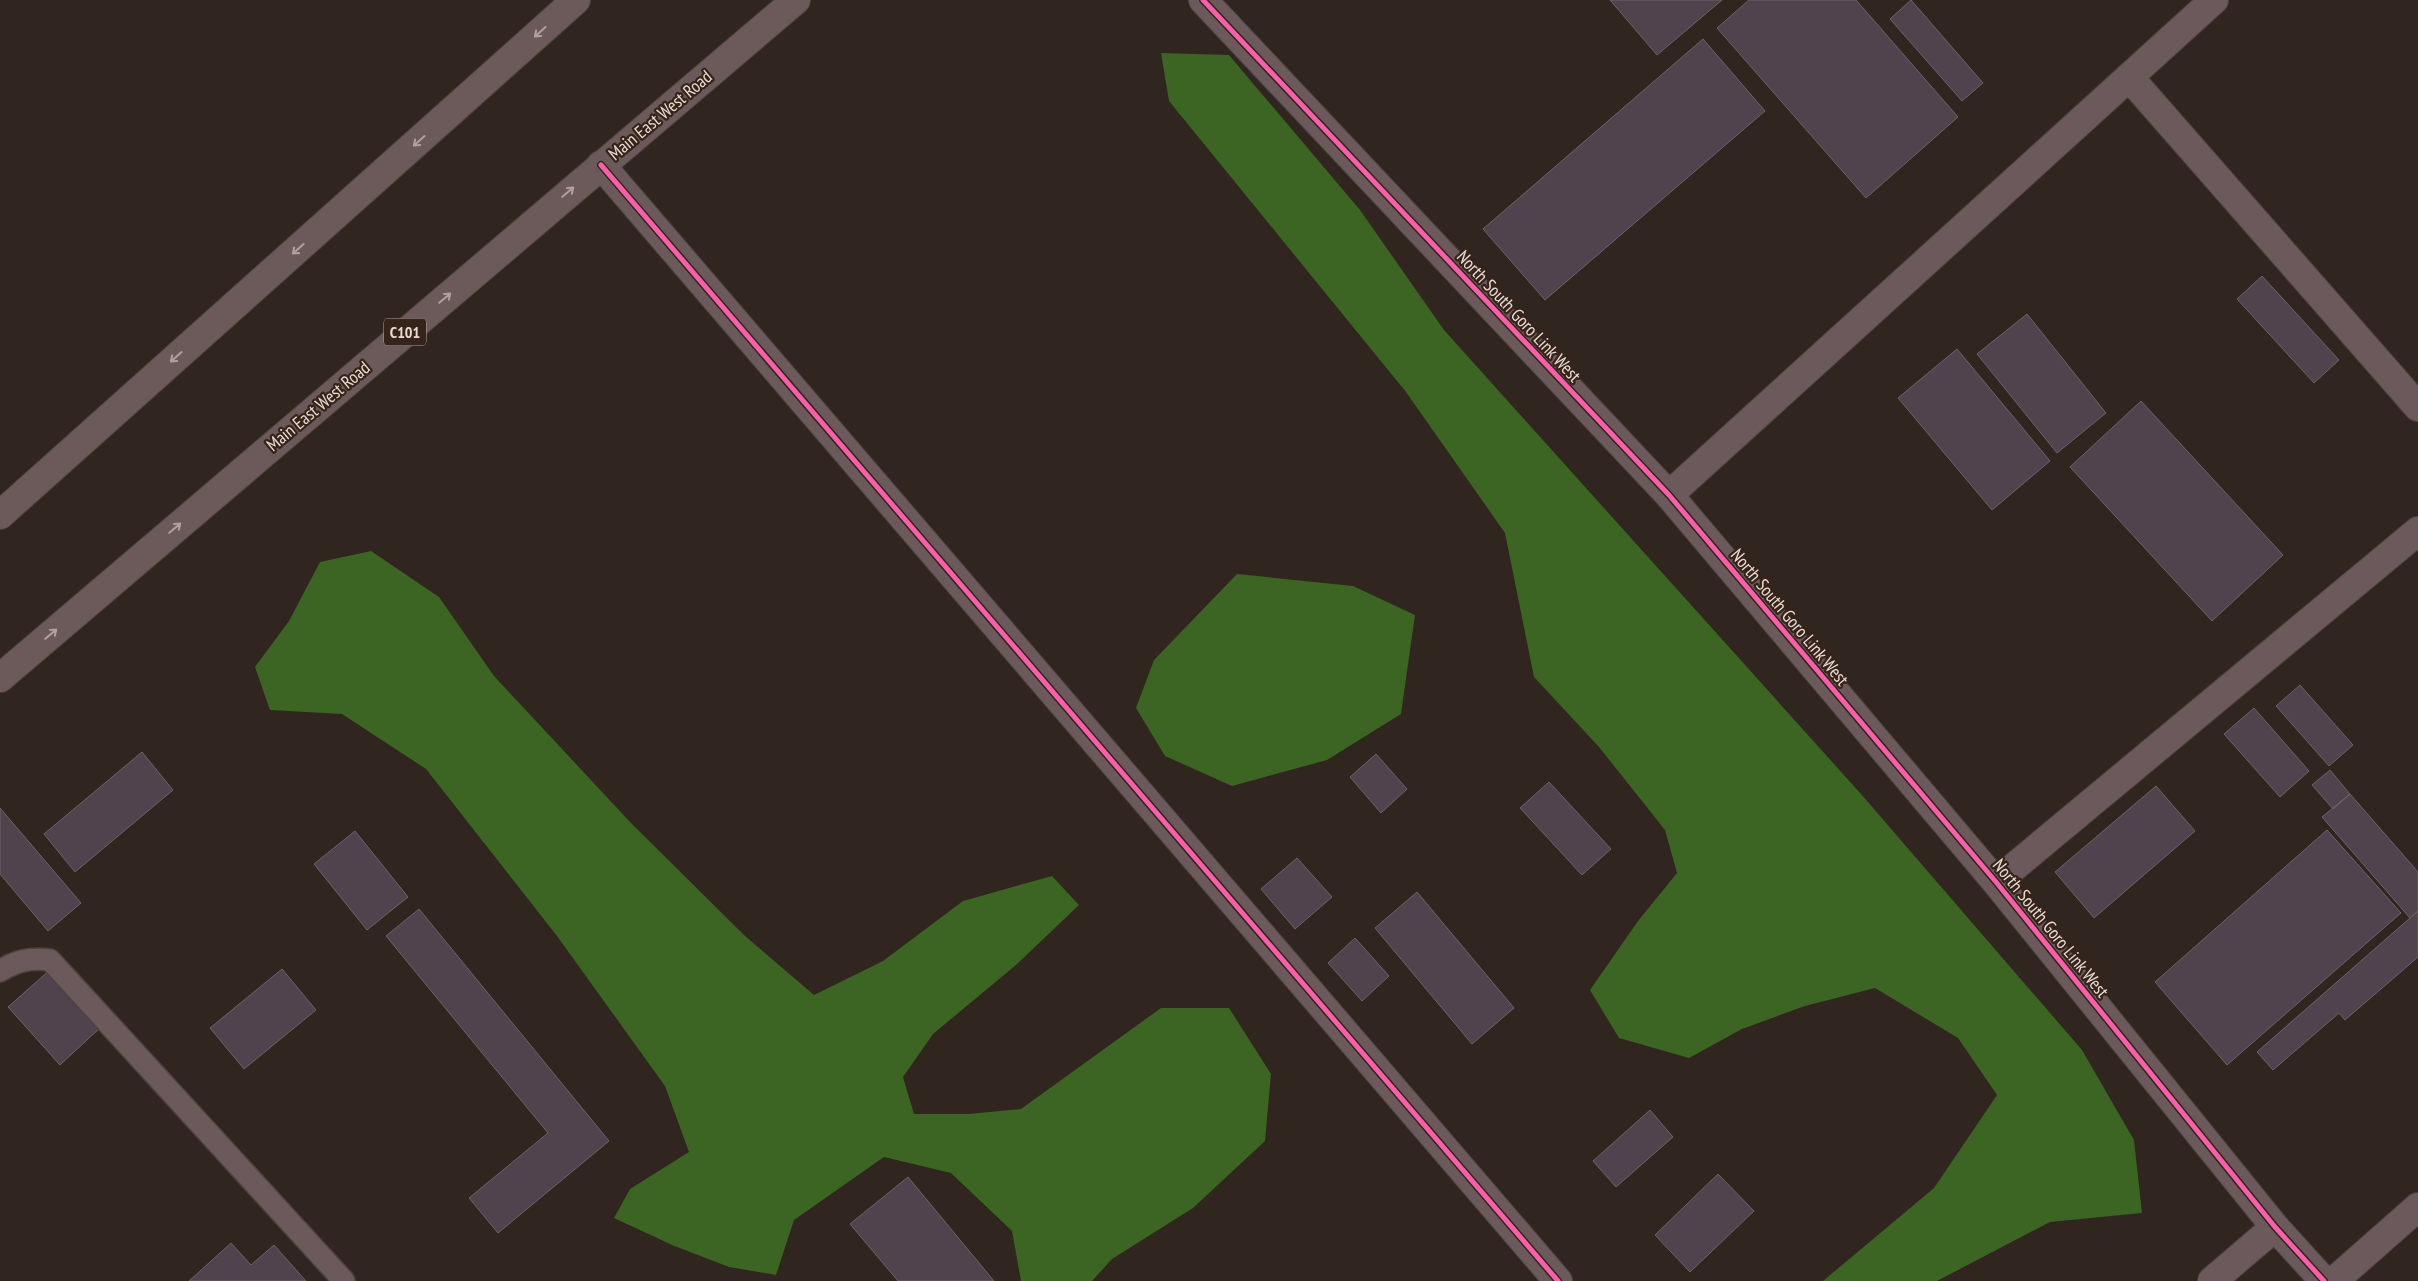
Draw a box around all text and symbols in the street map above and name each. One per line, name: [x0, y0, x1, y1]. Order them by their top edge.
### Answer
one-way arrow: [533, 27, 546, 38]
street label: Main East West Road: [603, 65, 717, 165]
one-way arrow: [412, 135, 425, 147]
one-way arrow: [562, 187, 575, 198]
one-way arrow: [291, 243, 304, 255]
street label: North South Goro Link West: [1452, 245, 1586, 387]
one-way arrow: [438, 292, 451, 303]
road number: C101: [384, 318, 426, 346]
one-way arrow: [170, 352, 183, 363]
street label: Main East West Road: [261, 356, 375, 456]
one-way arrow: [168, 522, 181, 534]
street label: North South Goro Link West: [1726, 544, 1854, 690]
one-way arrow: [44, 628, 57, 639]
street label: North South Goro Link West: [1988, 854, 2114, 1002]

